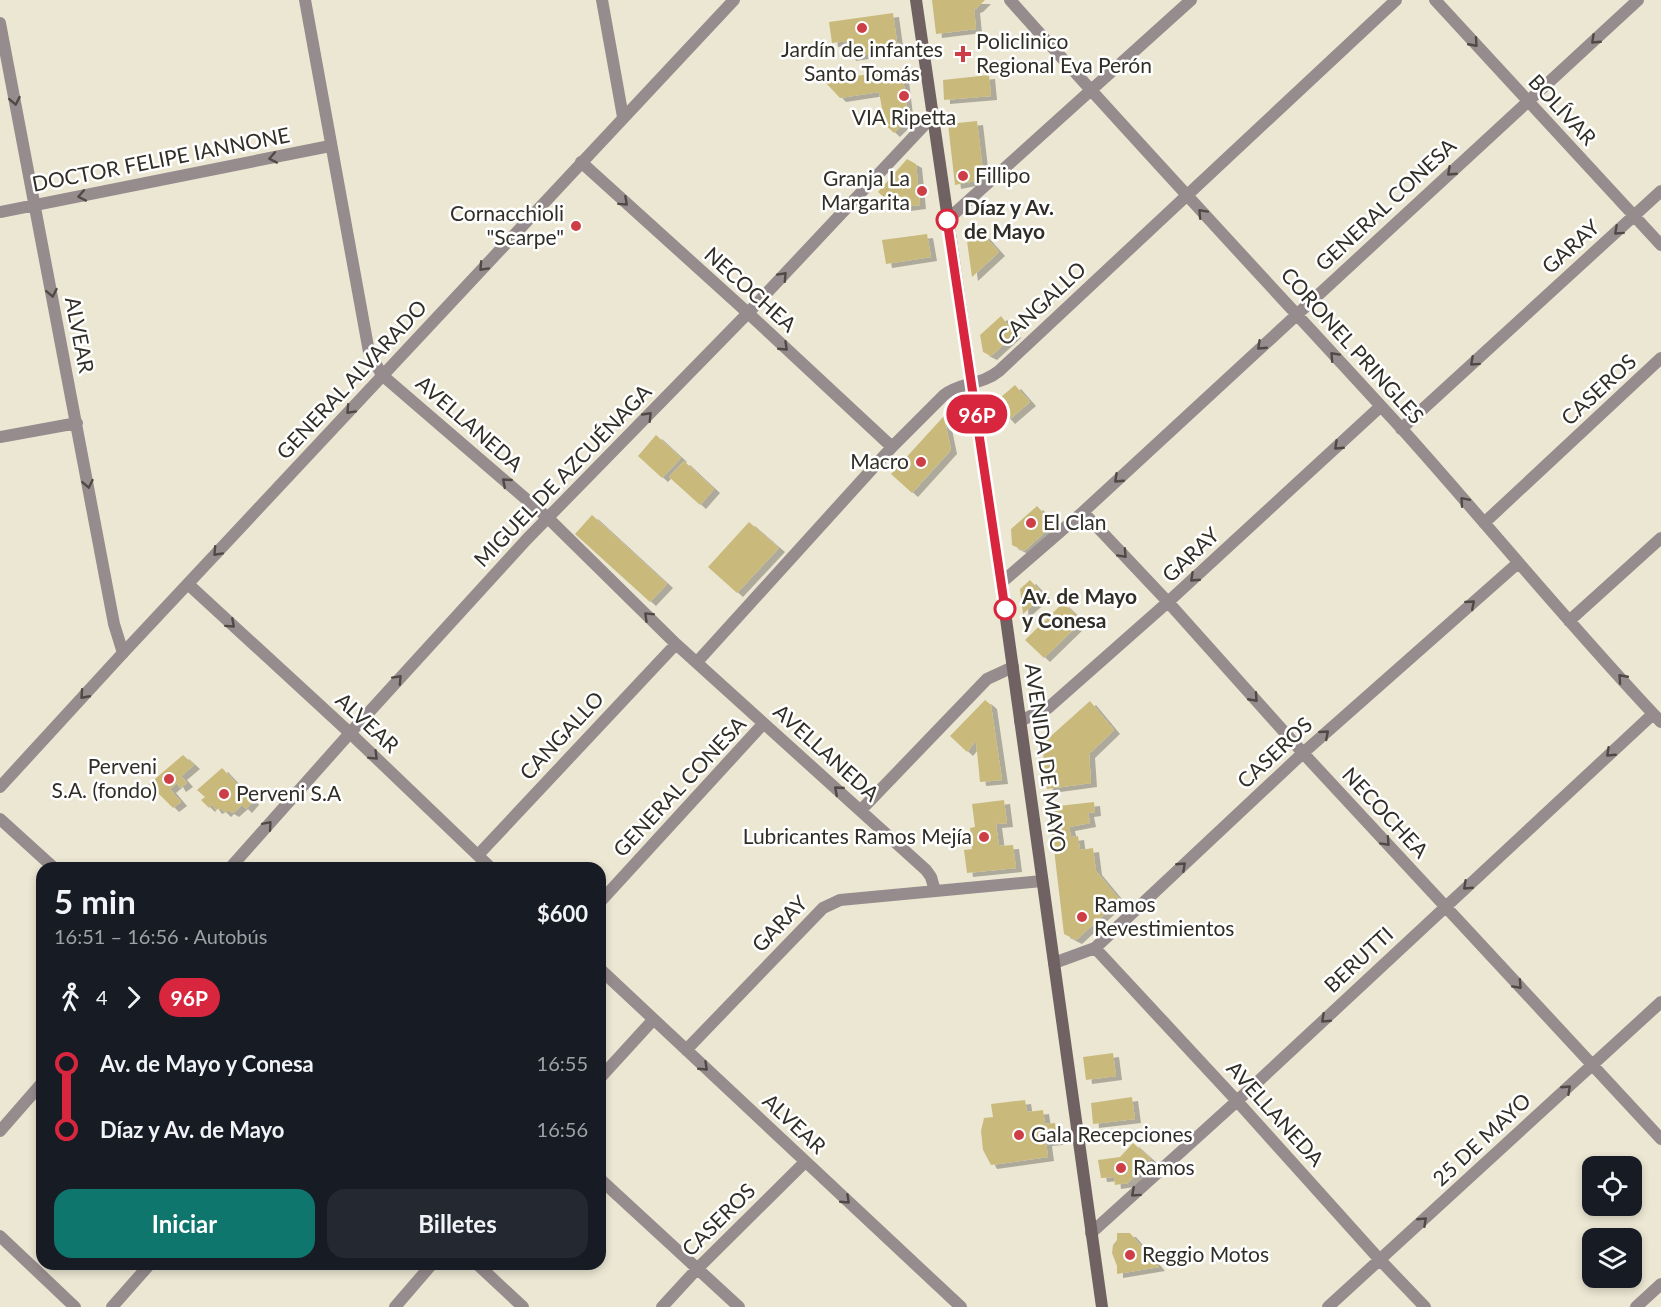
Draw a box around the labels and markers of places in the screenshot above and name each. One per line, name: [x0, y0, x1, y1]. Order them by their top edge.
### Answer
marker: Jardín de infantes Santo Tomás: [855, 21, 869, 35]
place label: Policlinico Regional Eva Perón: [976, 28, 1152, 77]
place label: Jardín de infantes Santo Tomás: [781, 36, 943, 85]
marker: Policlinico Regional Eva Perón: [954, 45, 972, 63]
marker: VIA Ripetta: [897, 89, 911, 103]
place label: VIA Ripetta: [852, 104, 956, 129]
place label: Fillipo: [975, 162, 1031, 187]
place label: Granja La Margarita: [821, 165, 910, 214]
marker: Fillipo: [956, 169, 970, 183]
marker: Granja La Margarita: [915, 184, 929, 198]
place label: Díaz y Av. de Mayo: [964, 194, 1054, 243]
place label: Cornacchioli "Scarpe": [450, 200, 564, 249]
marker: Díaz y Av. de Mayo: [936, 209, 958, 231]
marker: Cornacchioli "Scarpe": [569, 219, 583, 233]
place label: Macro: [850, 448, 909, 473]
marker: Macro: [914, 455, 928, 469]
place label: El Clan: [1043, 509, 1107, 534]
marker: El Clan: [1024, 516, 1038, 530]
place label: Av. de Mayo y Conesa: [1021, 583, 1137, 632]
marker: Av. de Mayo y Conesa: [994, 598, 1016, 620]
place label: Perveni S.A. (fondo): [52, 753, 157, 802]
marker: Perveni S.A. (fondo): [162, 772, 176, 786]
place label: Perveni S.A: [236, 780, 342, 805]
marker: Perveni S.A: [217, 787, 231, 801]
place label: Lubricantes Ramos Mejía: [743, 823, 972, 848]
marker: Lubricantes Ramos Mejía: [977, 830, 991, 844]
place label: Ramos Revestimientos: [1094, 891, 1234, 940]
marker: Ramos Revestimientos: [1075, 910, 1089, 924]
place label: Gala Recepciones: [1031, 1121, 1193, 1146]
marker: Gala Recepciones: [1012, 1128, 1026, 1142]
place label: Ramos: [1133, 1154, 1195, 1179]
marker: Ramos: [1114, 1161, 1128, 1175]
place label: Reggio Motos: [1142, 1241, 1269, 1266]
marker: Reggio Motos: [1123, 1248, 1137, 1262]

